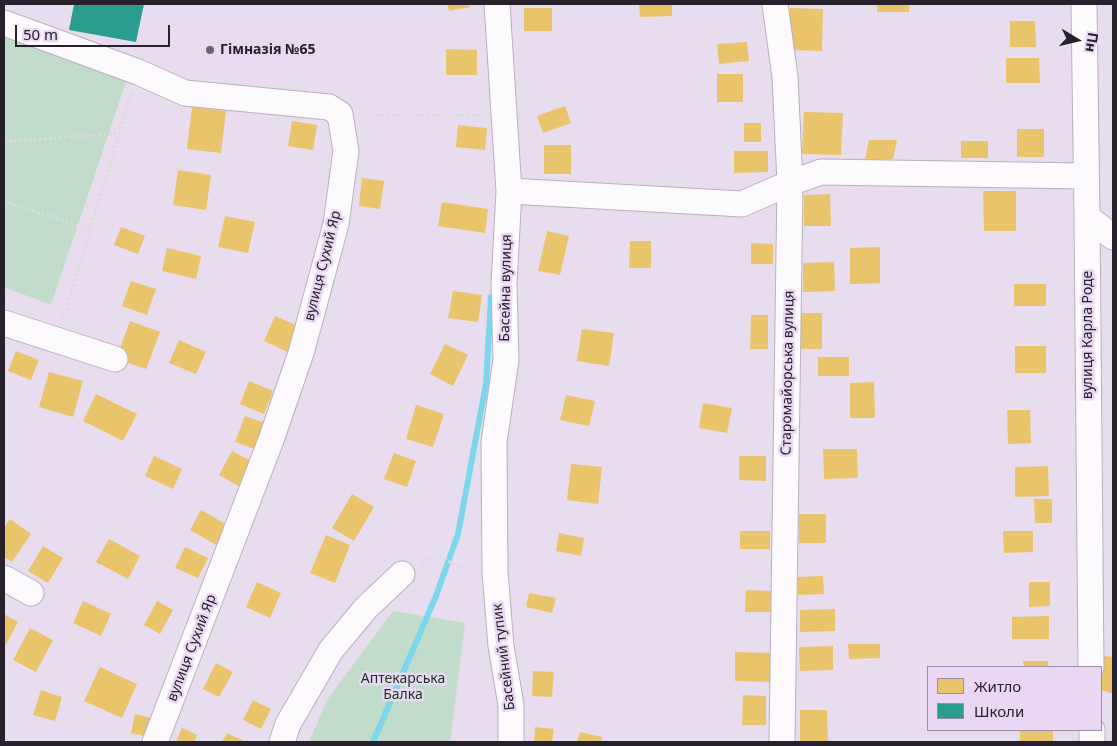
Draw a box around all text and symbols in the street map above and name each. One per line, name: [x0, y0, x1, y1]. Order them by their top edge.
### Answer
scale bar: [18, 15, 172, 47]
north arrow: [1052, 15, 1102, 65]
text: 50 m: [23, 24, 58, 44]
text: Пн: [1081, 31, 1103, 54]
place label: Гімназія №65: [220, 42, 315, 58]
marker: Гімназія №65: [204, 44, 216, 56]
street label: вулиця Сухий Яр: [301, 209, 345, 323]
street label: Басейна вулиця: [497, 234, 515, 342]
street label: вулиця Карла Роде: [1080, 271, 1096, 399]
street label: Старомайорська вулиця: [778, 290, 798, 456]
street label: вулиця Сухий Яр: [164, 592, 220, 704]
street label: Басейний тупик: [489, 603, 519, 711]
legend: [927, 666, 1102, 731]
park label: Аптекарська Балка: [361, 671, 445, 704]
text: Житло: [974, 676, 1021, 696]
text: Школи: [974, 701, 1024, 721]

